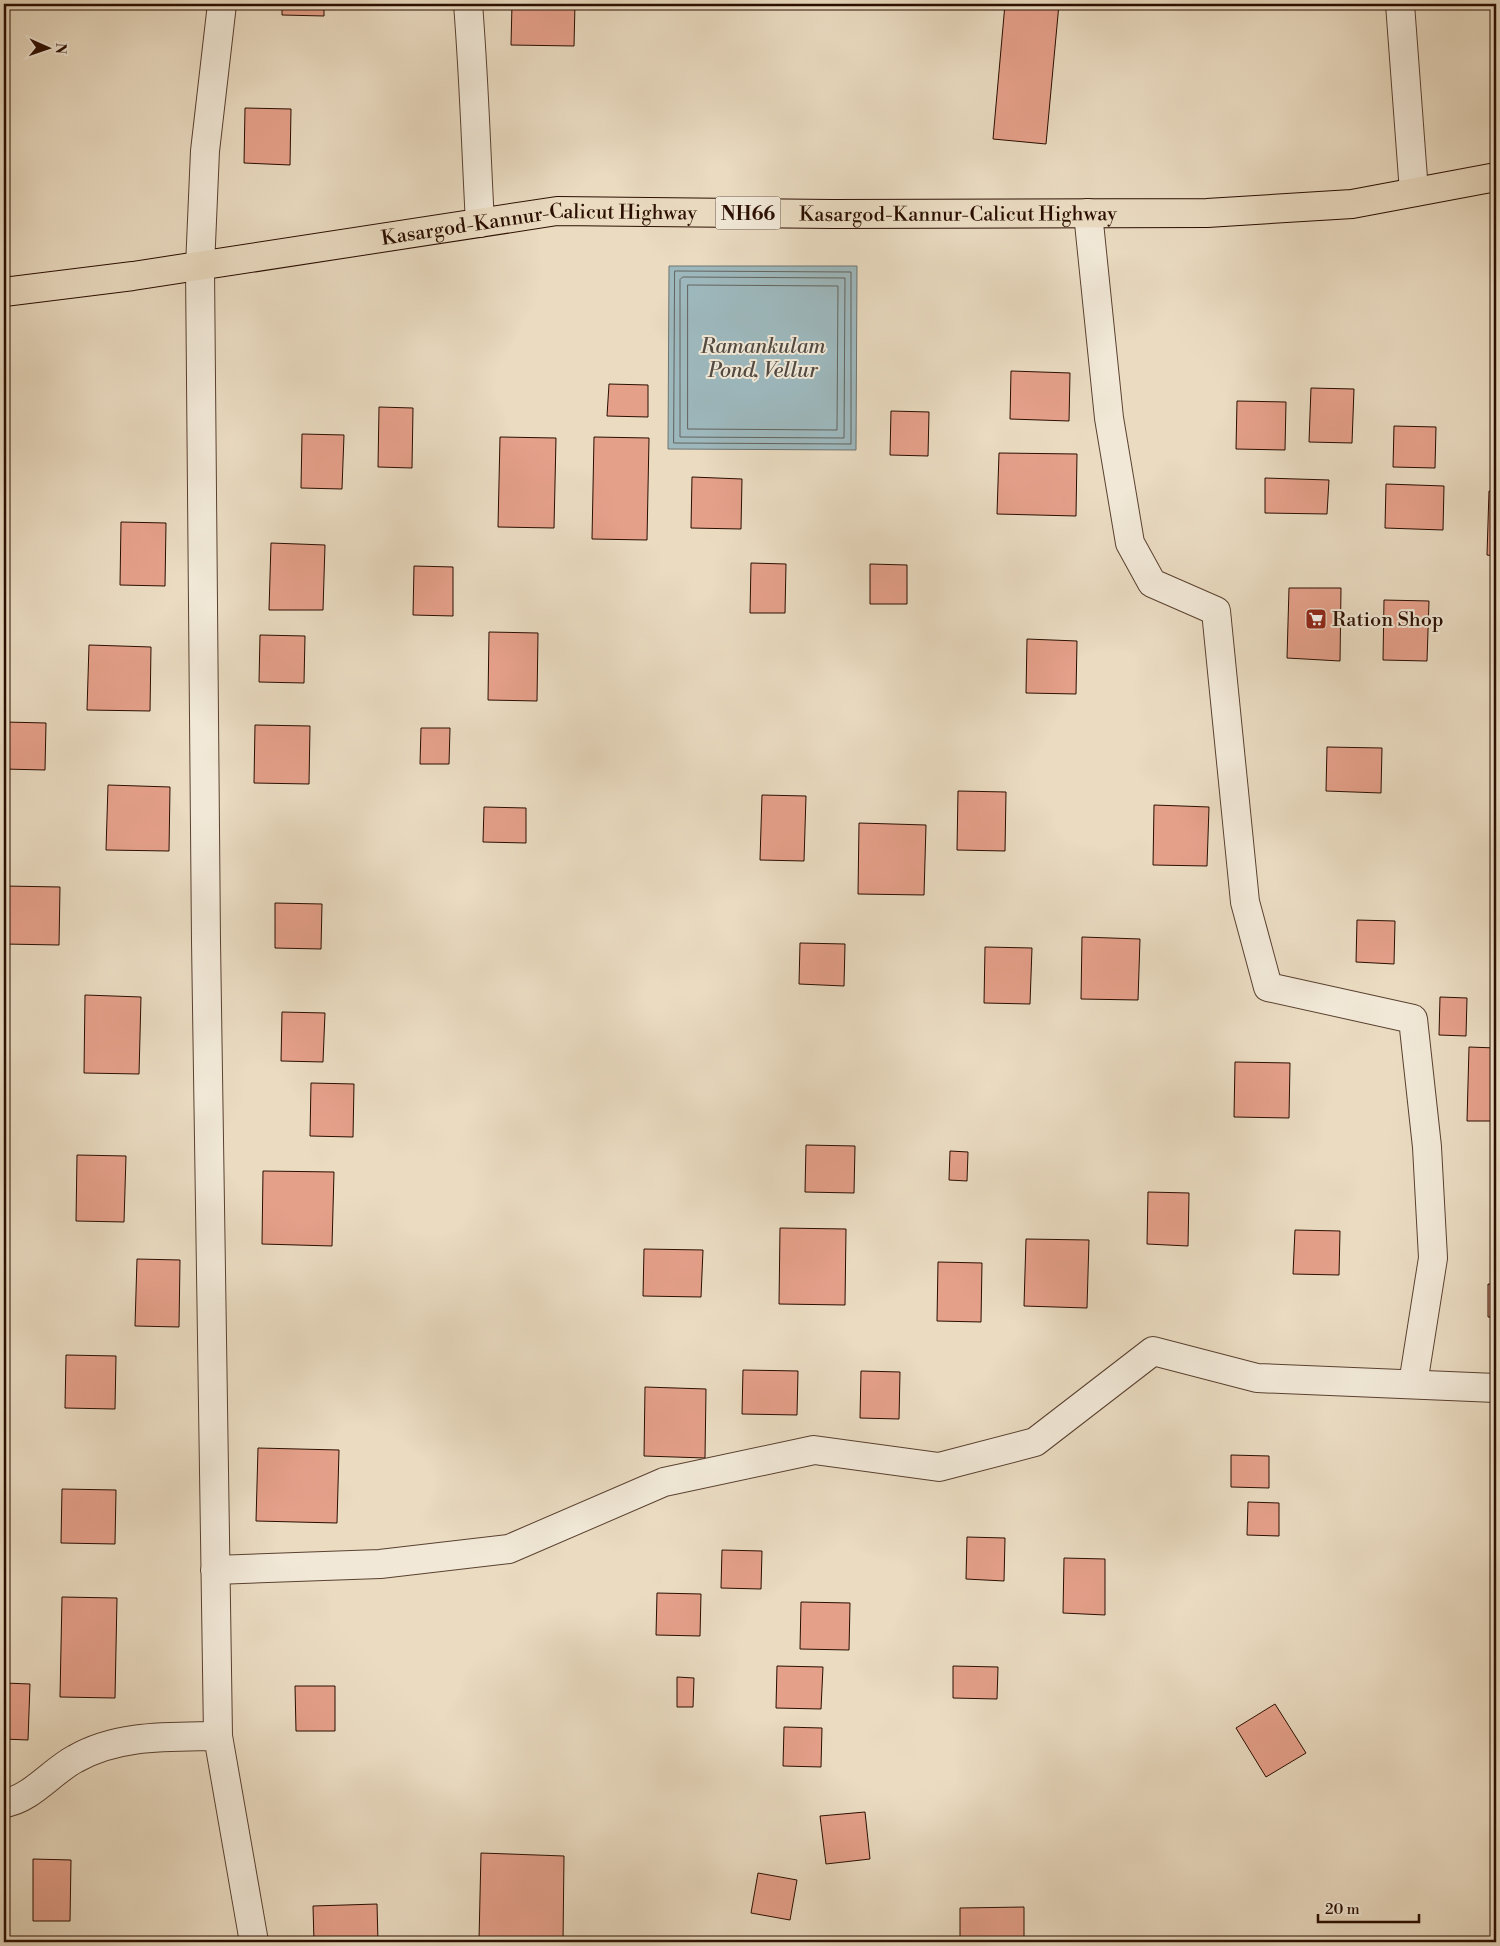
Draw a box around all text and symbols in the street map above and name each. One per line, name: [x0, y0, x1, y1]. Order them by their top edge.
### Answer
north arrow: [22, 22, 72, 72]
text: N: [51, 43, 69, 54]
road number: NH66: [716, 197, 780, 230]
street label: Kasargod-Kannur-Calicut Highway: [379, 199, 697, 252]
street label: Kasargod-Kannur-Calicut Highway: [799, 202, 1117, 228]
water label: Ramankulam Pond, Vellur: [699, 334, 827, 384]
supermarket icon: Ration Shop: [1304, 607, 1328, 631]
place label: Ration Shop: [1332, 608, 1444, 633]
scale bar: [1318, 1891, 1419, 1923]
text: 20 m: [1325, 1900, 1360, 1919]

